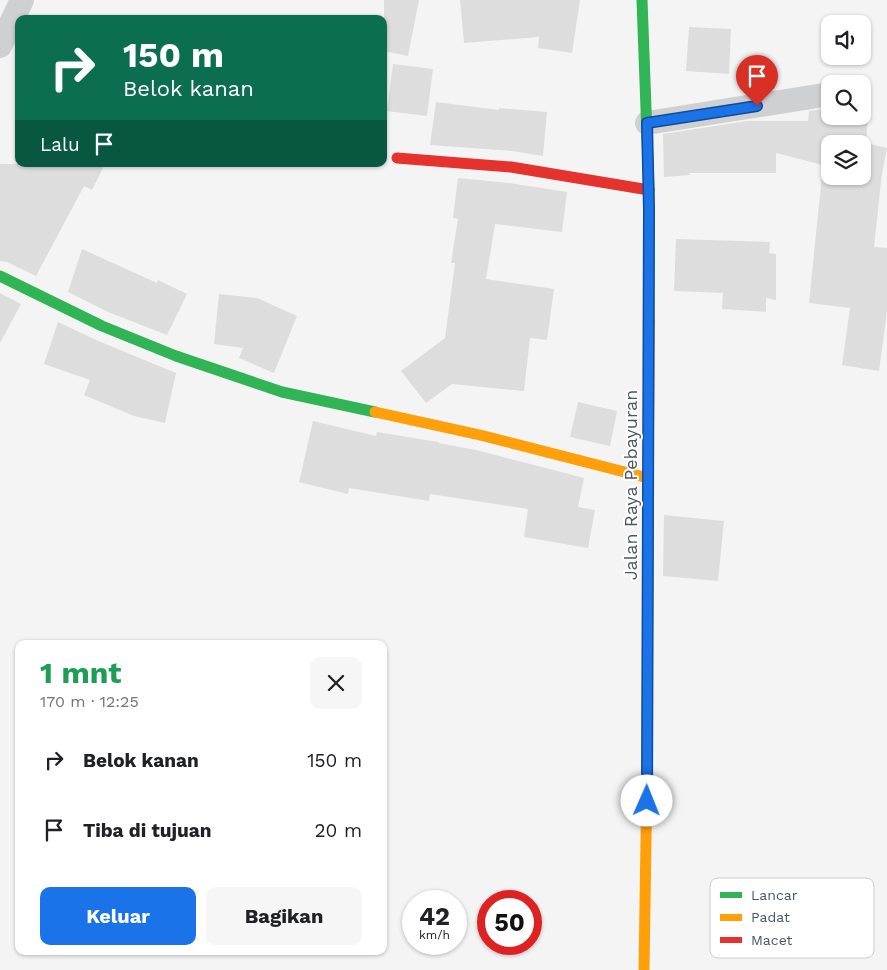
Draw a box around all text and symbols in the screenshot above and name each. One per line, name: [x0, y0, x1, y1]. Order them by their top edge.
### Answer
map controls: [821, 15, 871, 185]
button: sound: [821, 15, 871, 65]
text: 150 m: [123, 34, 224, 76]
icon: right: [40, 35, 105, 100]
pin: [736, 55, 778, 106]
icon: arrive: [743, 62, 771, 90]
button: search: [821, 75, 871, 125]
text: Belok kanan: [123, 76, 254, 101]
icon: arrive: [90, 130, 118, 158]
text: Lalu: [40, 133, 80, 156]
button: layers: [821, 135, 871, 185]
street label: Jalan Raya Pebayuran: [620, 390, 641, 580]
text: 1 mnt: [40, 655, 121, 690]
button: close: [310, 657, 362, 709]
text: 170 m · 12:25: [40, 692, 139, 711]
icon: right: [40, 746, 68, 774]
text: Belok kanan: [83, 749, 199, 772]
text: 150 m: [307, 749, 362, 772]
position arrow: [620, 774, 672, 826]
icon: arrive: [40, 816, 68, 844]
text: Tiba di tujuan: [83, 819, 212, 842]
text: 20 m: [315, 819, 362, 842]
legend: [710, 878, 874, 958]
button: Keluar: [40, 887, 196, 945]
button: Bagikan: [206, 887, 362, 945]
text: Lancar: [751, 887, 798, 903]
speed limit sign: 50: [477, 890, 542, 955]
text: 42: [419, 902, 450, 931]
text: Padat: [751, 909, 790, 925]
text: km/h: [419, 928, 450, 942]
text: Macet: [751, 932, 793, 948]

